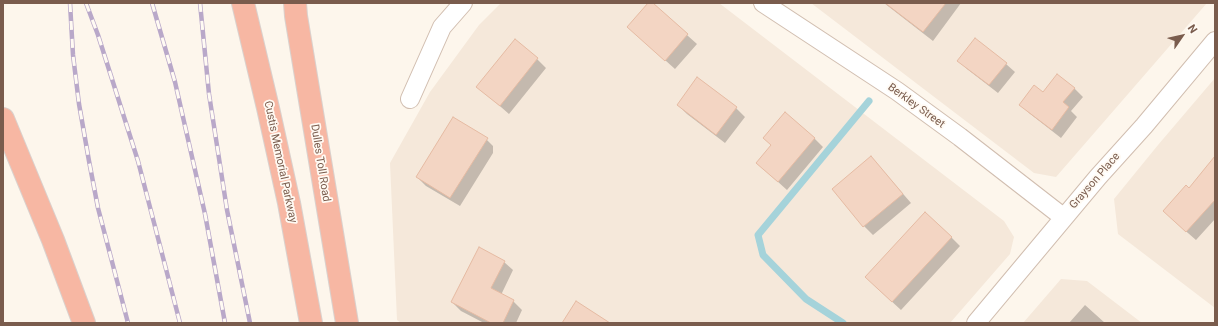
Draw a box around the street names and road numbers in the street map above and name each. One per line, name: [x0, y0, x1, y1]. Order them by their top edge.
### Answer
street label: Berkley Street: [885, 81, 947, 131]
street label: Custis Memorial Parkway: [261, 100, 299, 224]
street label: Dulles Toll Road: [307, 123, 333, 203]
street label: Grayson Place: [1067, 150, 1123, 212]

